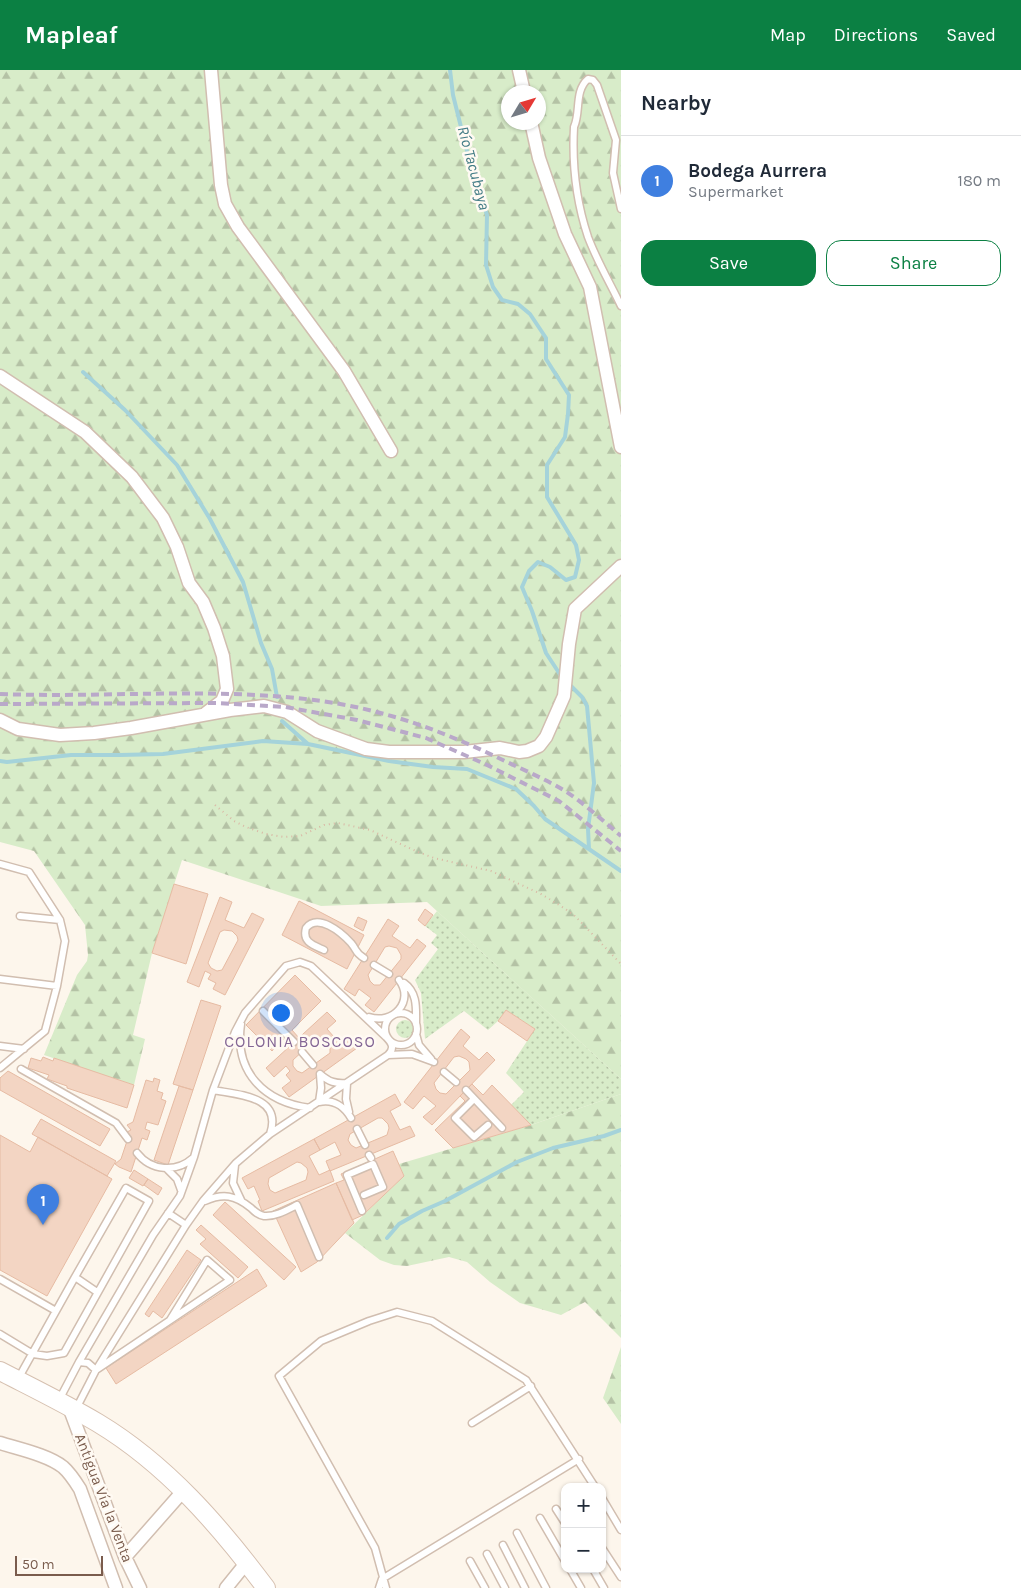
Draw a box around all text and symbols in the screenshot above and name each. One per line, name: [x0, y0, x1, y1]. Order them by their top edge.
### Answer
text: Mapleaf: [25, 21, 118, 49]
text: Map: [770, 24, 806, 46]
text: Directions: [834, 24, 918, 46]
text: Saved: [946, 24, 996, 46]
north arrow: [501, 85, 546, 130]
text: Nearby: [641, 91, 711, 115]
water label: Río Tacubaya: [454, 124, 494, 212]
text: Bodega Aurrera: [688, 160, 827, 182]
text: 1: [654, 171, 660, 190]
text: 180 m: [958, 171, 1001, 190]
text: Supermarket: [688, 182, 784, 201]
button: Save: [641, 240, 816, 286]
button: Share: [826, 240, 1001, 286]
your location: [268, 1000, 294, 1026]
district label: COLONIA BOSCOSO: [224, 1032, 376, 1051]
pin: 1: [27, 1184, 59, 1225]
street label: Antigua Vía la Venta: [71, 1431, 137, 1565]
map controls: [561, 1483, 606, 1573]
button: +: [561, 1483, 606, 1528]
button: −: [561, 1528, 606, 1573]
scale bar: [15, 1553, 102, 1576]
text: 50 m: [22, 1556, 55, 1573]

